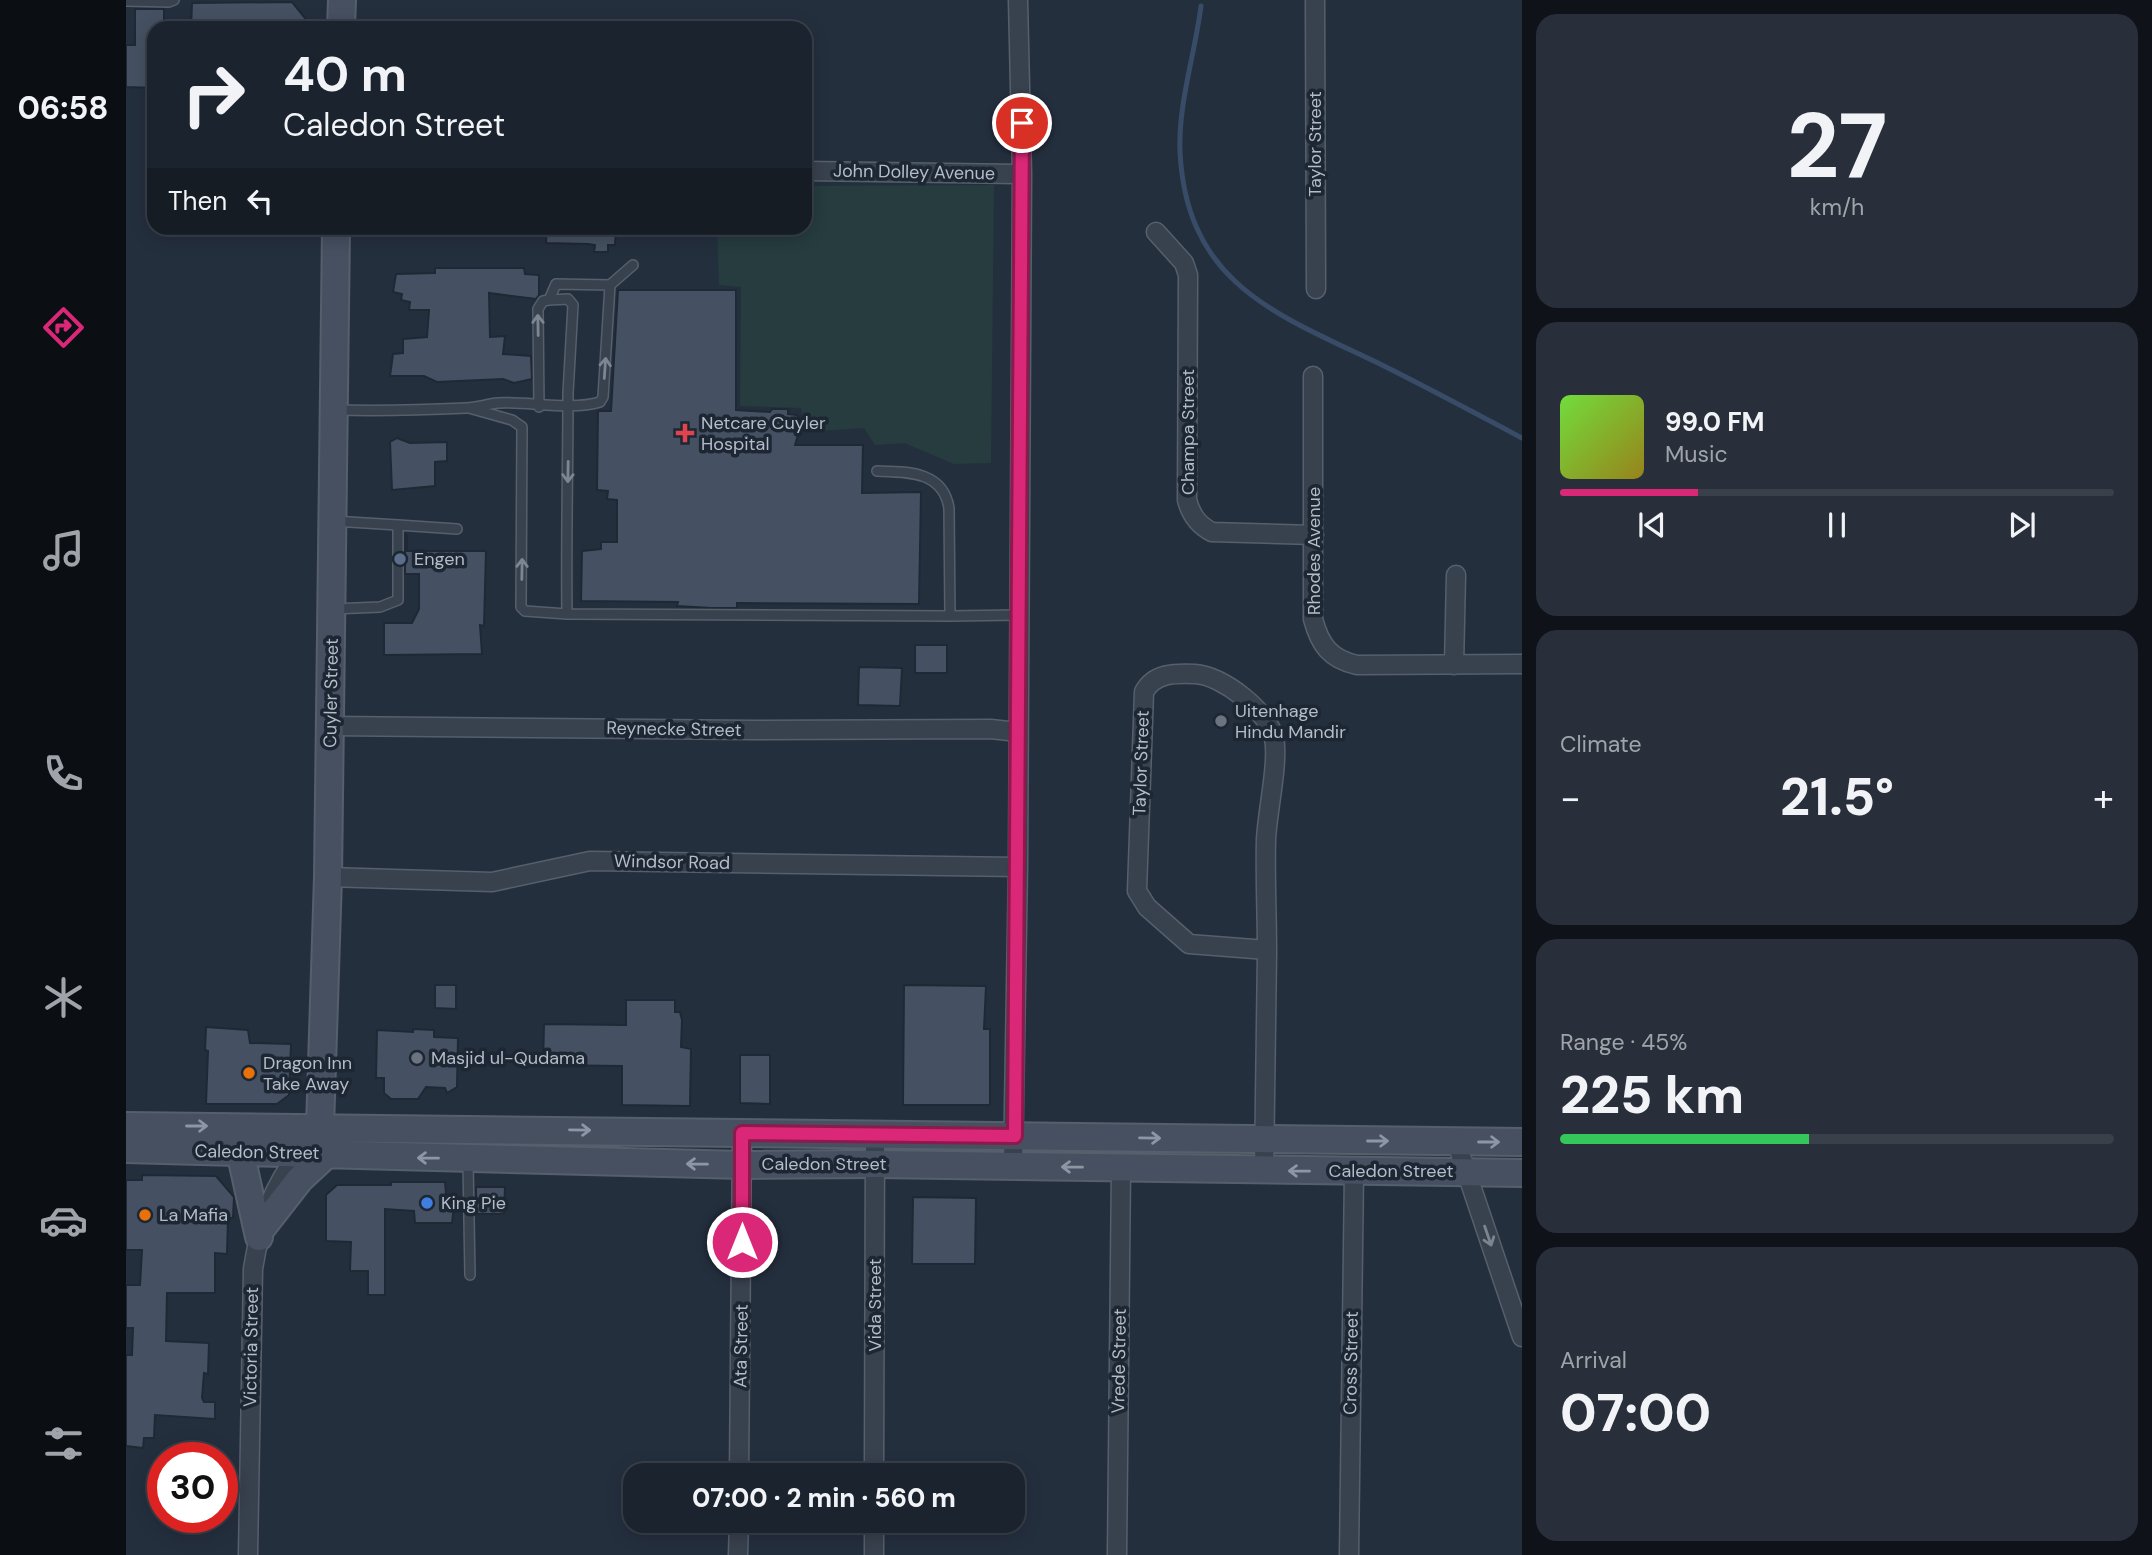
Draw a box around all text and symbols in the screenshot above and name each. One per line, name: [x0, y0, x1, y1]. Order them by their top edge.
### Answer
text: 40 m: [283, 42, 407, 106]
icon: right: [168, 49, 259, 140]
text: 06:58: [17, 87, 109, 129]
text: 27: [1787, 87, 1887, 205]
street label: Taylor Street: [1303, 91, 1327, 197]
pin: [992, 93, 1052, 153]
text: Caledon Street: [283, 104, 505, 146]
icon: arrive: [1003, 104, 1041, 142]
street label: John Dolley Avenue: [833, 159, 995, 185]
icon: left: [241, 182, 279, 220]
text: Then: [168, 184, 227, 218]
text: km/h: [1810, 192, 1864, 222]
icon: directions: [39, 303, 88, 352]
one-way arrow: [531, 314, 545, 337]
one-way arrow: [599, 358, 612, 380]
street label: Champa Street: [1176, 369, 1200, 495]
text: 99.0 FM: [1665, 405, 1765, 439]
place label: Netcare Cuyler Hospital: [701, 411, 826, 456]
marker: Netcare Cuyler Hospital: [675, 423, 695, 443]
text: Music: [1665, 439, 1728, 469]
one-way arrow: [561, 460, 575, 483]
street label: Rhodes Avenue: [1302, 487, 1326, 615]
icon: previous: [1633, 506, 1671, 544]
icon: pause: [1818, 506, 1856, 544]
icon: next: [2003, 506, 2041, 544]
icon: music: [39, 526, 88, 575]
place label: Engen: [414, 547, 465, 571]
marker: Engen: [392, 551, 408, 567]
one-way arrow: [515, 557, 528, 580]
street label: Cuyler Street: [318, 638, 344, 748]
place label: Uitenhage Hindu Mandir: [1235, 699, 1346, 744]
street label: Taylor Street: [1127, 710, 1155, 816]
marker: Uitenhage Hindu Mandir: [1213, 713, 1229, 729]
street label: Reynecke Street: [606, 716, 742, 742]
text: Climate: [1560, 729, 1642, 759]
icon: phone: [39, 749, 88, 798]
text: 21.5°: [1780, 763, 1894, 831]
text: −: [1560, 773, 1581, 823]
text: +: [2093, 773, 2114, 823]
street label: Windsor Road: [614, 849, 730, 875]
icon: climate: [39, 973, 88, 1022]
text: Range · 45%: [1560, 1027, 1687, 1057]
place label: Masjid ul-Qudama: [431, 1046, 585, 1070]
marker: Masjid ul-Qudama: [409, 1050, 425, 1066]
place label: Dragon Inn Take Away: [263, 1051, 352, 1096]
text: 225 km: [1560, 1061, 1744, 1129]
marker: Dragon Inn Take Away: [241, 1065, 257, 1081]
one-way arrow: [186, 1119, 209, 1133]
one-way arrow: [568, 1124, 591, 1137]
one-way arrow: [1138, 1131, 1161, 1145]
one-way arrow: [1366, 1134, 1389, 1148]
one-way arrow: [1477, 1135, 1500, 1148]
street label: Caledon Street: [194, 1139, 320, 1165]
one-way arrow: [417, 1151, 440, 1165]
street label: Caledon Street: [761, 1152, 887, 1176]
one-way arrow: [686, 1157, 709, 1170]
street label: Caledon Street: [1328, 1159, 1454, 1183]
one-way arrow: [1060, 1160, 1083, 1174]
one-way arrow: [1288, 1164, 1311, 1178]
place label: King Pie: [441, 1191, 506, 1215]
marker: King Pie: [419, 1195, 435, 1211]
icon: car: [39, 1196, 88, 1245]
place label: La Mafia: [159, 1203, 228, 1227]
position arrow: [705, 1205, 779, 1279]
marker: La Mafia: [137, 1207, 153, 1223]
one-way arrow: [1482, 1225, 1495, 1247]
street label: Vida Street: [863, 1258, 887, 1352]
street label: Victoria Street: [238, 1287, 264, 1407]
street label: Ata Street: [728, 1304, 754, 1388]
street label: Vrede Street: [1106, 1308, 1132, 1414]
street label: Cross Street: [1338, 1311, 1364, 1415]
text: Arrival: [1560, 1345, 1627, 1375]
text: 07:00: [1560, 1379, 1711, 1447]
icon: filters: [39, 1419, 88, 1468]
speed limit sign: 30: [147, 1442, 238, 1533]
text: 07:00 · 2 min · 560 m: [692, 1481, 956, 1515]

